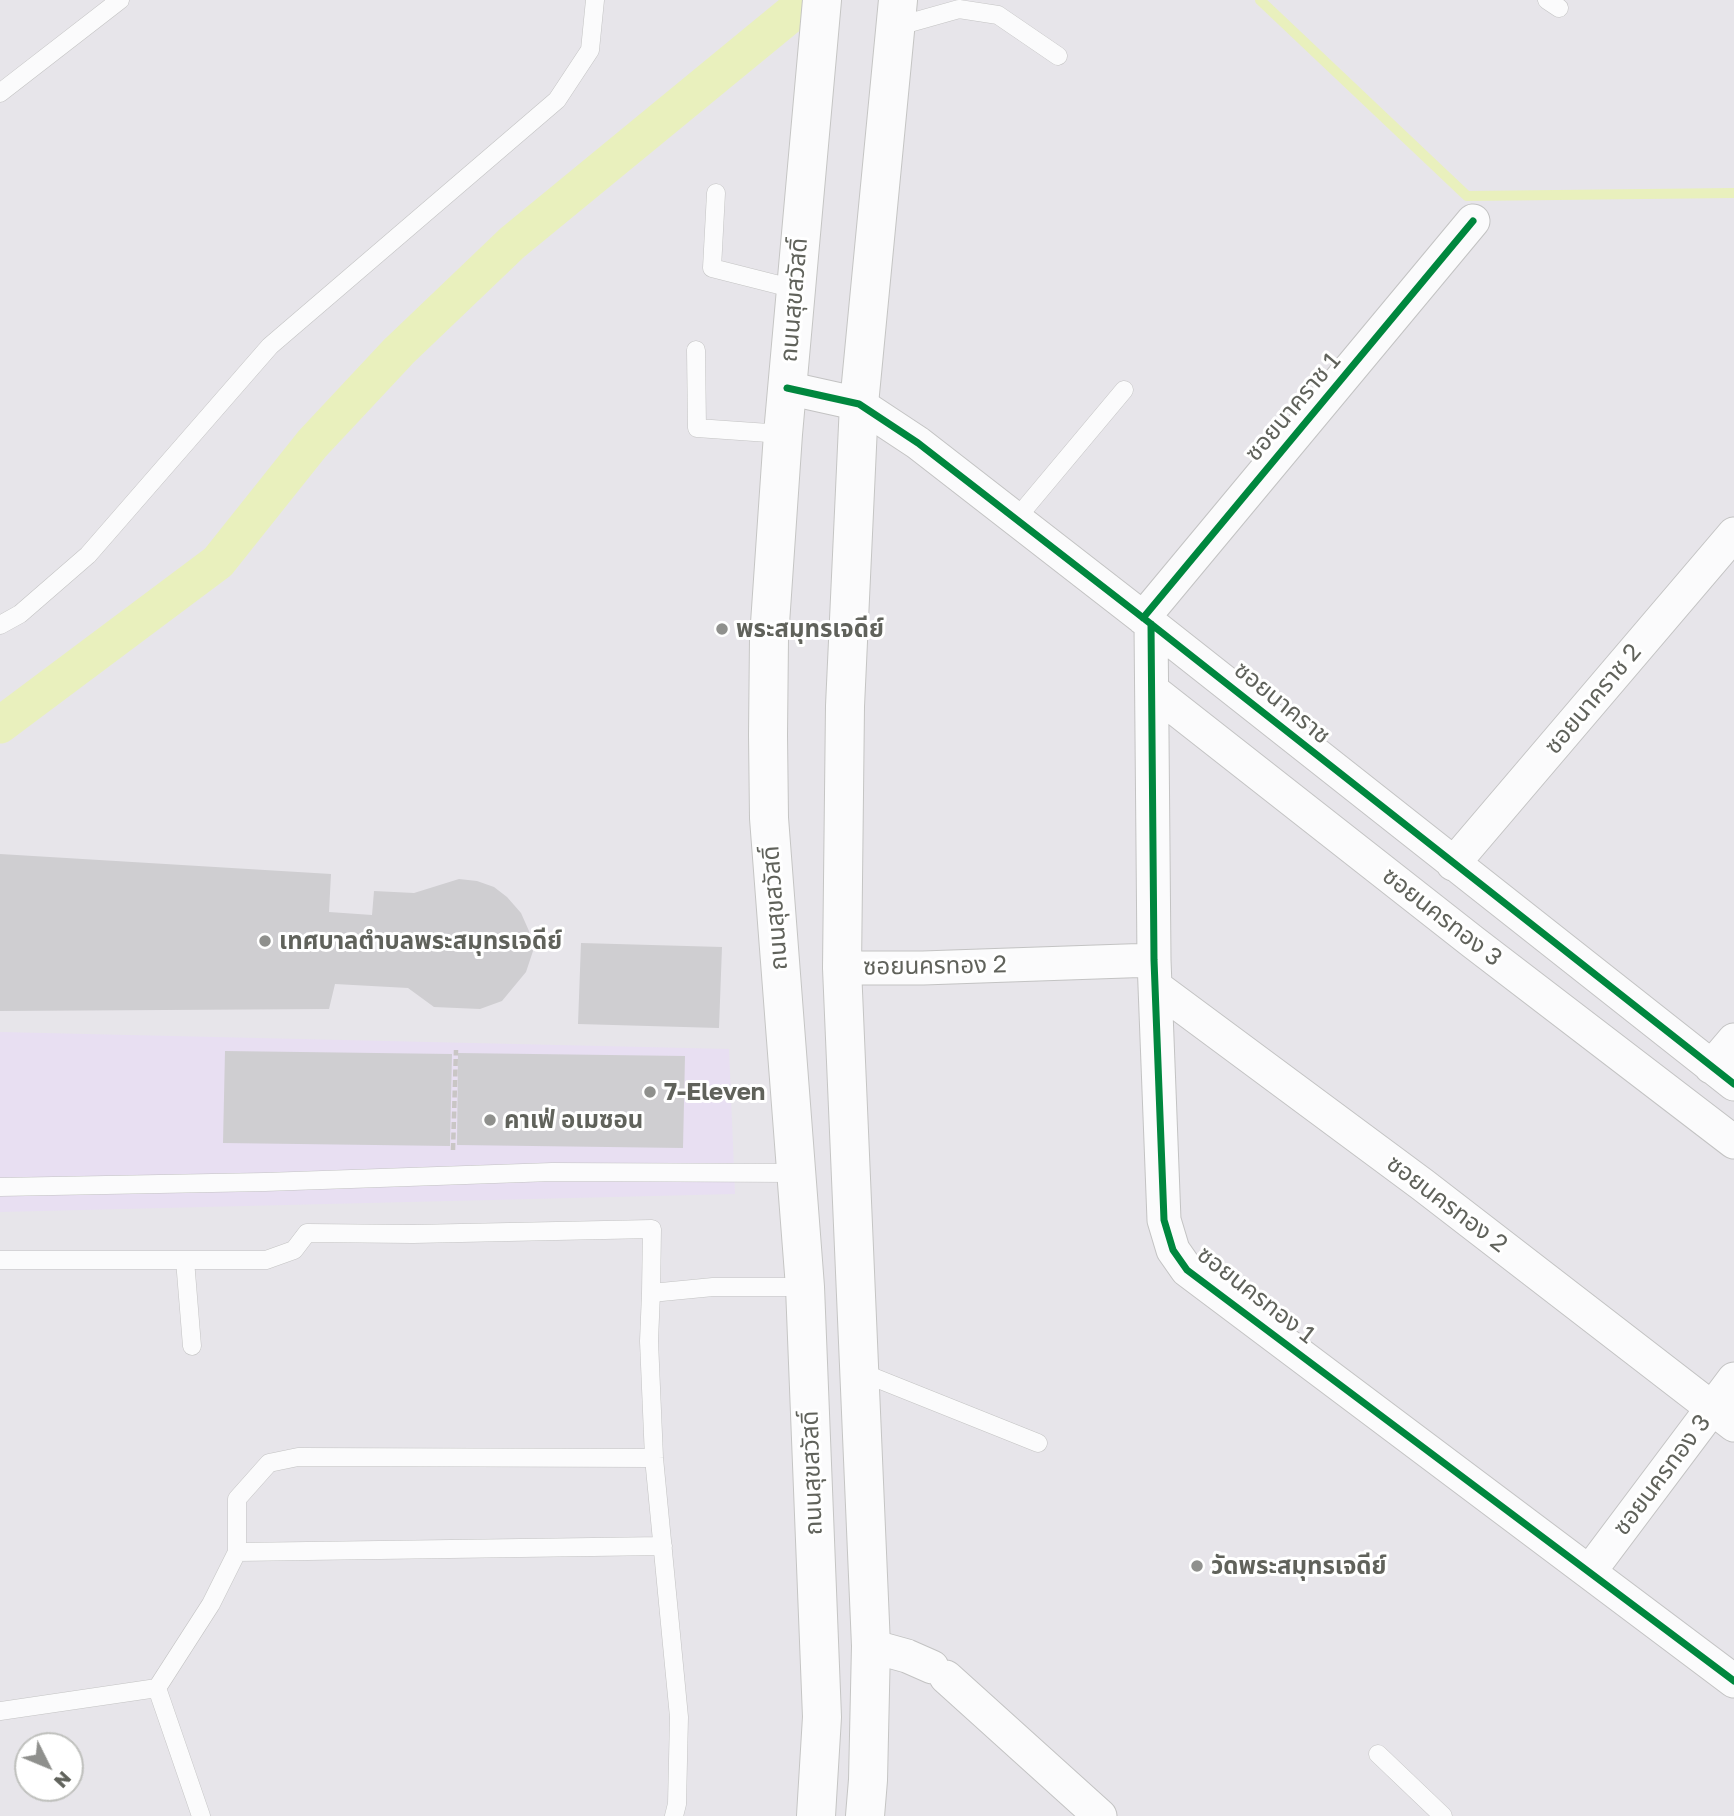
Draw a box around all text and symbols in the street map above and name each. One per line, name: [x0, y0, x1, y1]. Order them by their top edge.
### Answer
street label: ถนนสุขสวัสดิ์: [774, 237, 814, 363]
street label: ซอยนาคราช 1: [1239, 347, 1347, 467]
place label: พระสมุทรเจดีย์: [736, 615, 884, 643]
marker: พระสมุทรเจดีย์: [714, 621, 730, 637]
street label: ซอยนาคราช 2: [1539, 638, 1647, 760]
street label: ซอยนาคราช: [1228, 656, 1336, 750]
street label: ถนนสุขสวัสดิ์: [756, 845, 794, 971]
street label: ซอยนครทอง 3: [1376, 861, 1508, 973]
place label: เทศบาลตำบลพระสมุทรเจดีย์: [279, 927, 562, 955]
marker: เทศบาลตำบลพระสมุทรเจดีย์: [257, 933, 273, 949]
street label: ซอยนครทอง 2: [863, 950, 1007, 982]
place label: 7-Eleven: [664, 1078, 765, 1106]
marker: 7-Eleven: [642, 1084, 658, 1100]
place label: คาเฟ่ อเมซอน: [504, 1106, 643, 1134]
marker: คาเฟ่ อเมซอน: [482, 1112, 498, 1128]
street label: ซอยนครทอง 2: [1381, 1149, 1513, 1259]
street label: ซอยนครทอง 1: [1191, 1240, 1321, 1350]
street label: ซอยนครทอง 3: [1607, 1409, 1717, 1541]
street label: ถนนสุขสวัสดิ์: [795, 1410, 829, 1536]
place label: วัดพระสมุทรเจดีย์: [1211, 1552, 1386, 1580]
marker: วัดพระสมุทรเจดีย์: [1189, 1558, 1205, 1574]
north arrow: [14, 1732, 84, 1802]
text: N: [50, 1767, 77, 1793]

